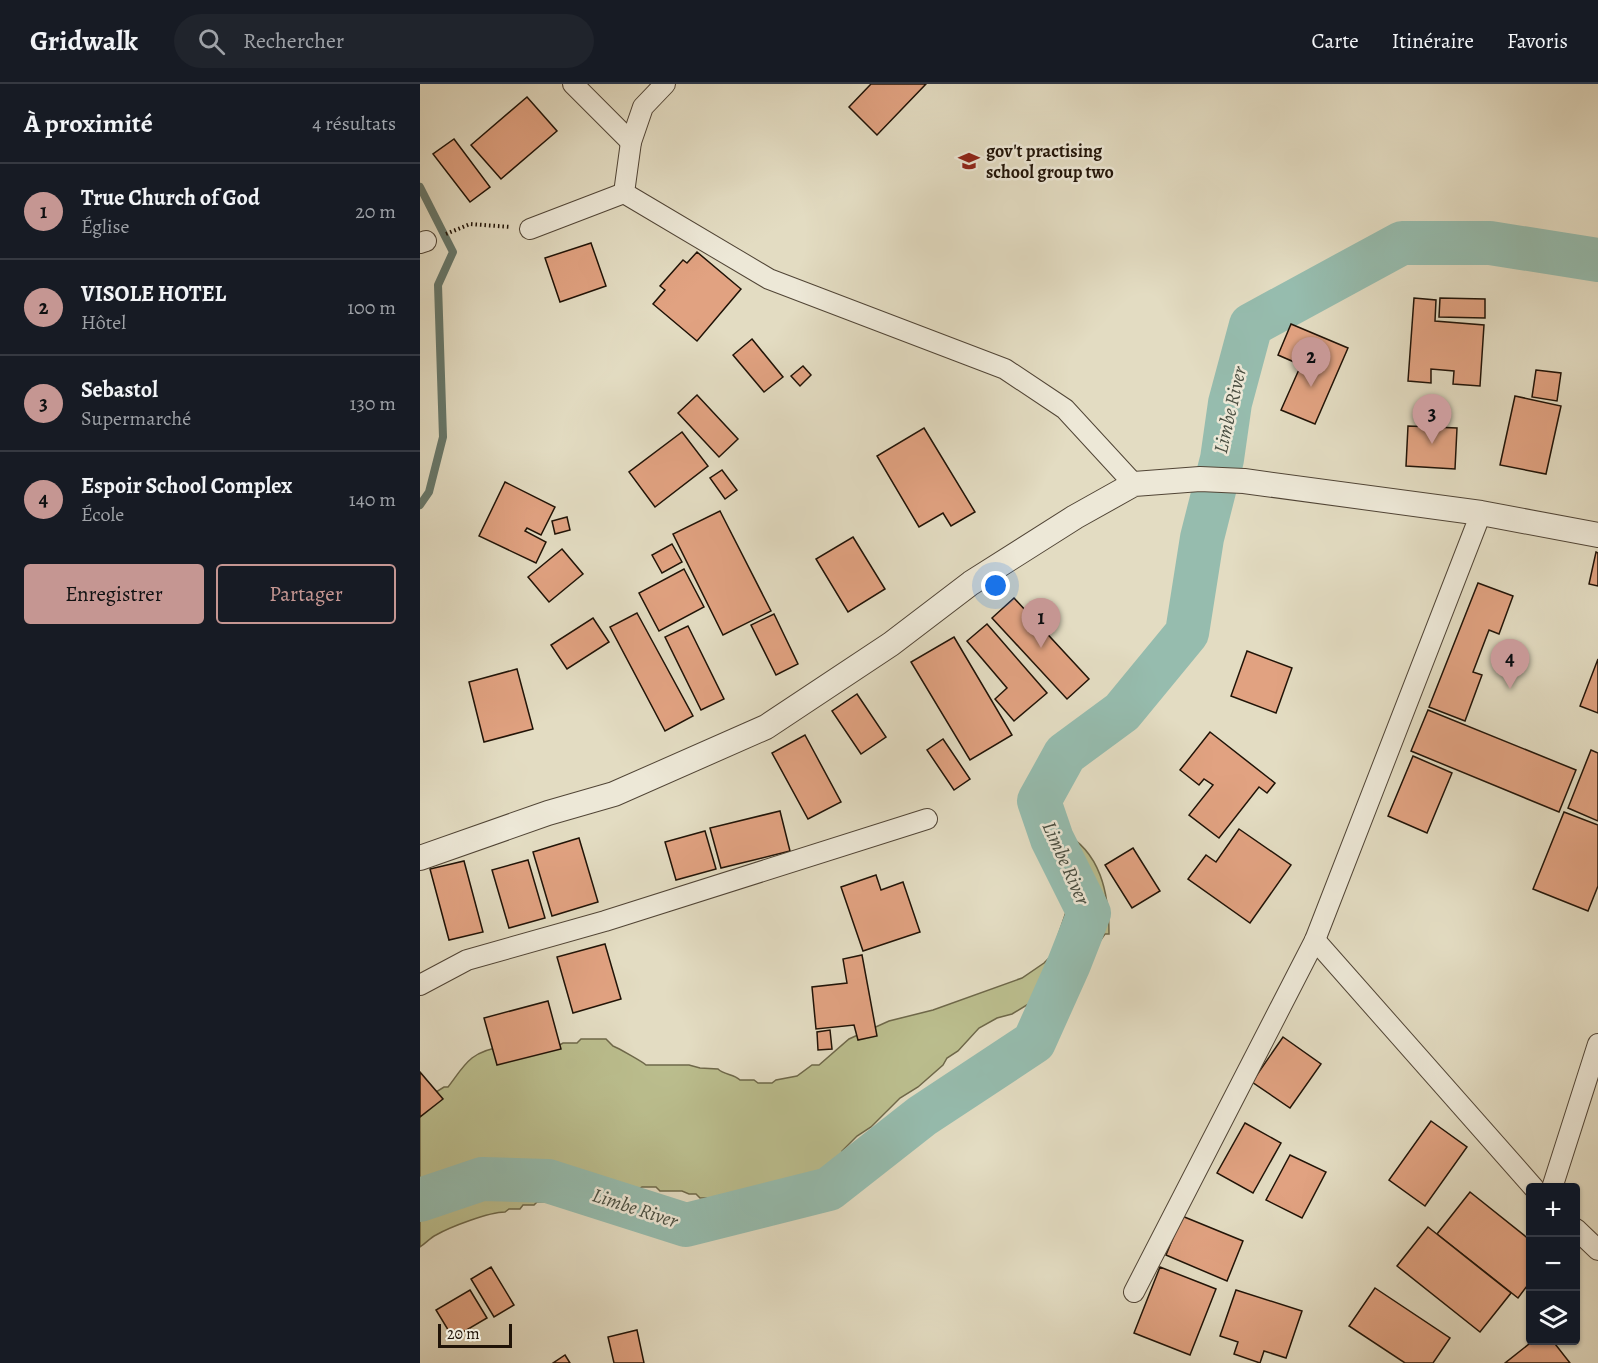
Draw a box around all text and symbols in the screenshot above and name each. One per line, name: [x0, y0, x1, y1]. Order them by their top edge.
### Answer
search box: [174, 14, 594, 68]
text: Gridwalk: [30, 22, 138, 60]
icon: search: [195, 25, 228, 58]
text: Rechercher: [243, 26, 344, 56]
text: Carte: [1311, 27, 1359, 55]
text: Itinéraire: [1392, 27, 1474, 55]
text: Favoris: [1507, 27, 1568, 55]
text: À proximité: [24, 106, 153, 141]
text: 4 résultats: [312, 110, 396, 137]
place label: gov't practising school group two: [986, 139, 1114, 184]
school or university icon: gov't practising school group two: [957, 149, 981, 173]
text: True Church of God: [81, 183, 260, 213]
text: 1: [40, 198, 47, 225]
text: 20 m: [355, 198, 396, 225]
text: Église: [81, 213, 130, 240]
text: VISOLE HOTEL: [81, 279, 226, 309]
text: 2: [39, 294, 48, 321]
text: 100 m: [347, 294, 396, 321]
text: Hôtel: [81, 309, 126, 336]
pin: 2: [1292, 338, 1330, 387]
water label: Limbe River: [1207, 363, 1253, 456]
text: Sebastol: [81, 375, 158, 405]
text: 3: [39, 390, 48, 417]
text: 130 m: [350, 390, 396, 417]
pin: 3: [1412, 394, 1452, 444]
text: Supermarché: [81, 405, 191, 432]
text: Espoir School Complex: [81, 471, 292, 501]
text: 4: [39, 486, 48, 513]
text: 140 m: [349, 486, 396, 513]
text: École: [81, 501, 124, 528]
button: Enregistrer: [24, 564, 204, 624]
button: Partager: [216, 564, 396, 624]
your location: [981, 571, 1010, 600]
pin: 1: [1022, 598, 1060, 648]
pin: 4: [1490, 640, 1530, 689]
water label: Limbe River: [1036, 817, 1097, 910]
water label: Limbe River: [589, 1182, 682, 1235]
map controls: [1526, 1183, 1580, 1345]
button: +: [1526, 1183, 1580, 1237]
button: −: [1526, 1237, 1580, 1291]
button: layers: [1526, 1291, 1580, 1345]
scale bar: [438, 1321, 512, 1348]
text: 20 m: [447, 1323, 480, 1345]

